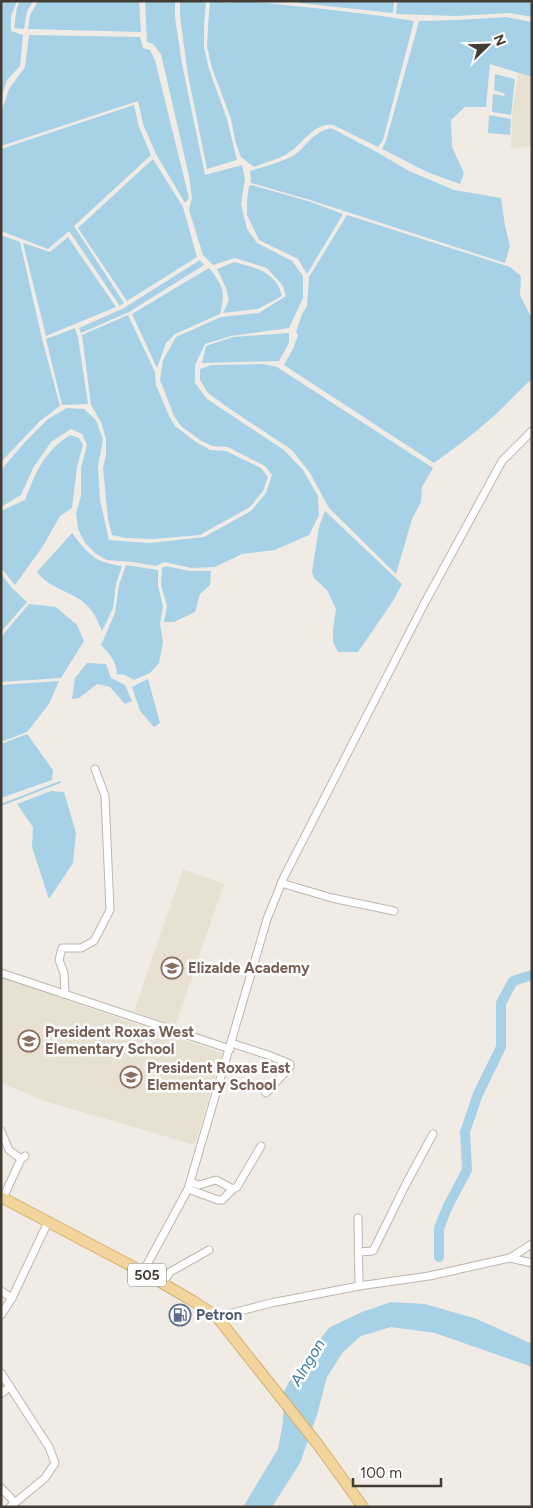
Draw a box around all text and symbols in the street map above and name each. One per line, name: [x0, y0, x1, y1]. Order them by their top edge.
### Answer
north arrow: [463, 20, 513, 70]
text: N: [490, 32, 509, 48]
school or university icon: Elizalde Academy: [160, 956, 184, 980]
place label: Elizalde Academy: [188, 959, 310, 977]
place label: President Roxas West Elementary School: [45, 1023, 194, 1058]
school or university icon: President Roxas West Elementary School: [17, 1029, 41, 1053]
place label: President Roxas East Elementary School: [147, 1059, 291, 1094]
school or university icon: President Roxas East Elementary School: [119, 1065, 143, 1089]
road number: 505: [128, 1264, 166, 1286]
fuel station icon: Petron: [168, 1303, 192, 1327]
place label: Petron: [196, 1306, 242, 1324]
water label: Alngon: [286, 1335, 329, 1390]
scale bar: [353, 1456, 440, 1488]
text: 100 m: [360, 1464, 402, 1482]

